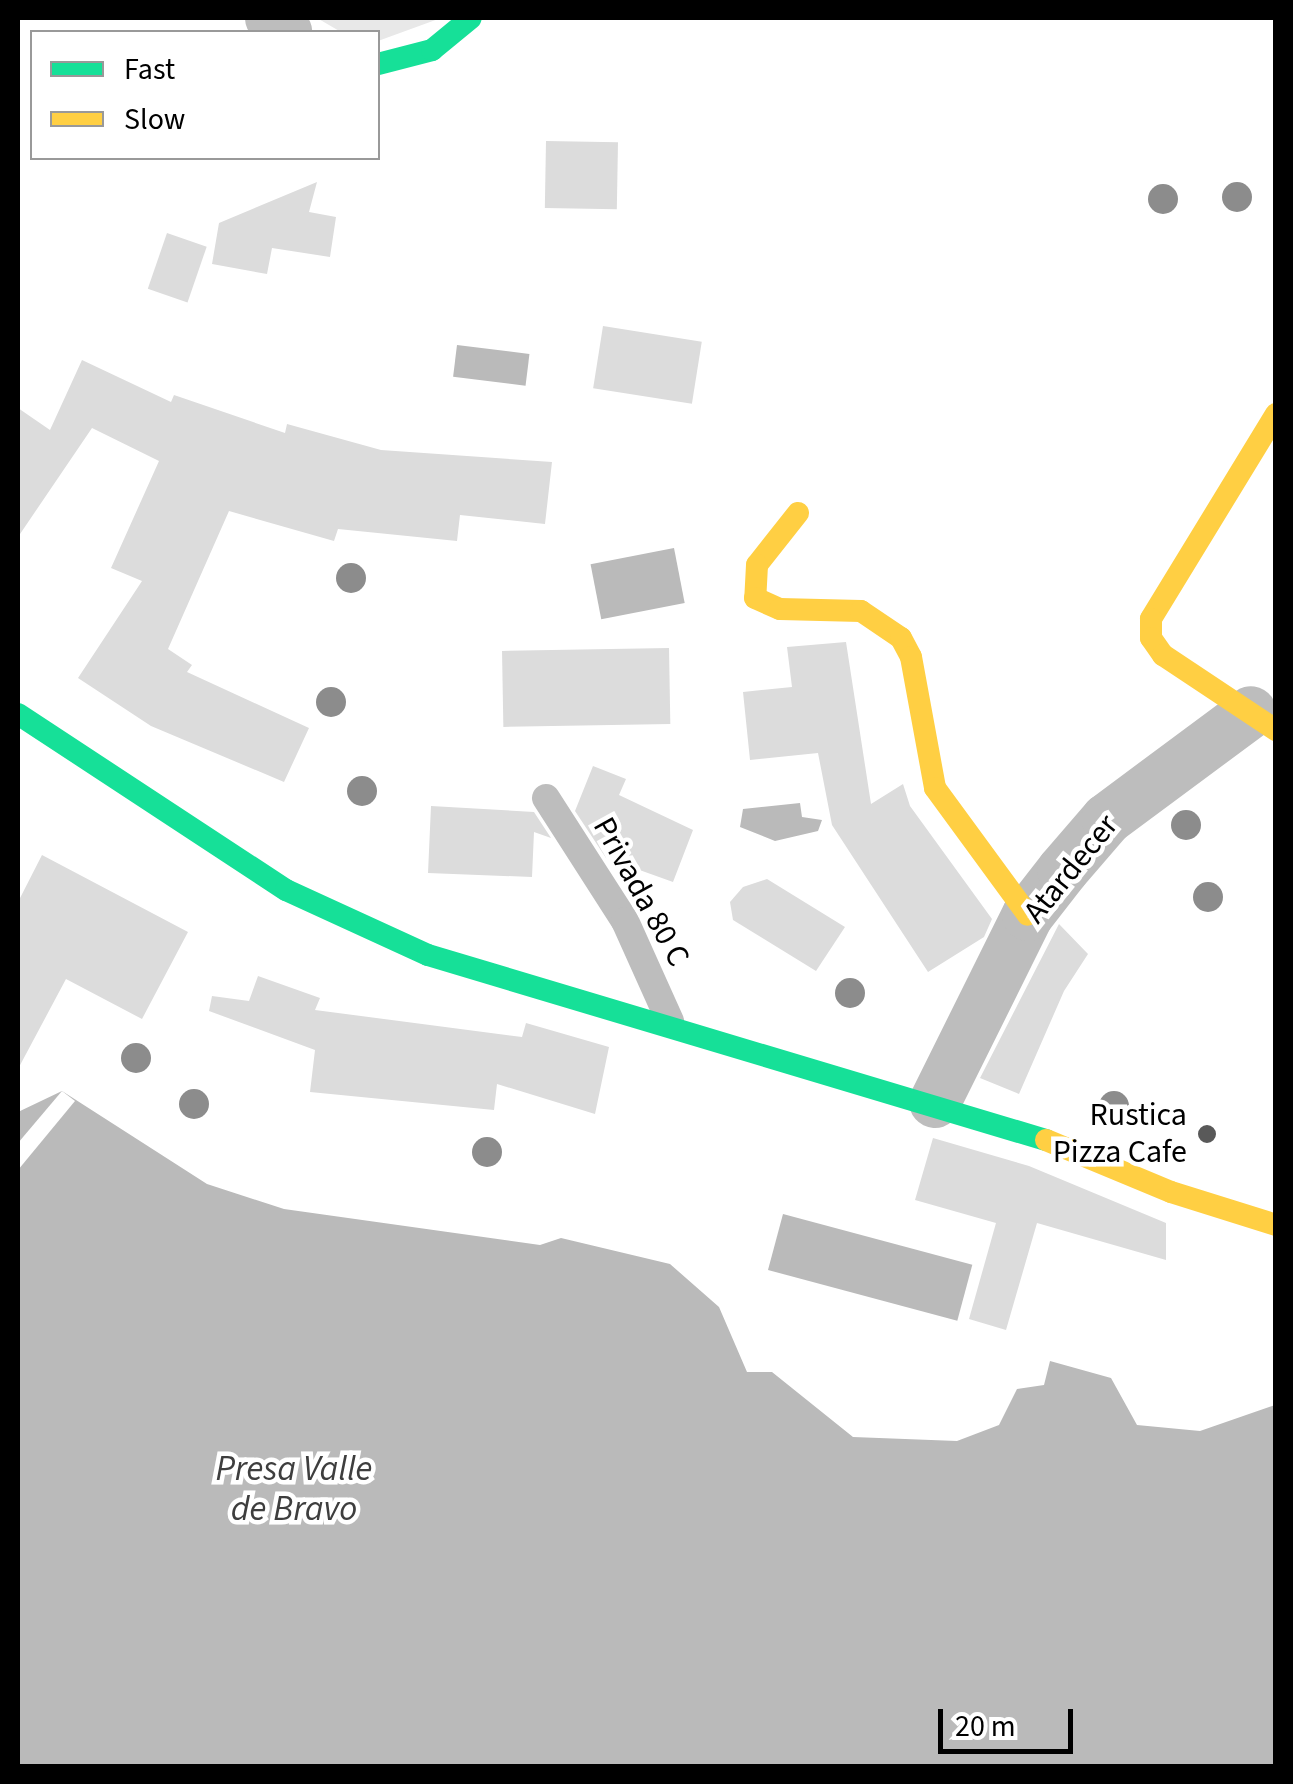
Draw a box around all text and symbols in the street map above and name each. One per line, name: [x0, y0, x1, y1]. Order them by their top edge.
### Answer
legend: [30, 30, 380, 160]
text: Fast: [124, 48, 175, 91]
text: Slow: [124, 98, 185, 141]
street label: Atardecer: [1016, 807, 1126, 931]
street label: Privada 80 C: [584, 811, 698, 973]
place label: Rustica Pizza Cafe: [1053, 1097, 1187, 1172]
marker: Rustica Pizza Cafe: [1196, 1123, 1218, 1145]
water label: Presa Valle de Bravo: [216, 1448, 372, 1530]
scale bar: [943, 1689, 1078, 1751]
text: 20 m: [955, 1705, 1016, 1748]

